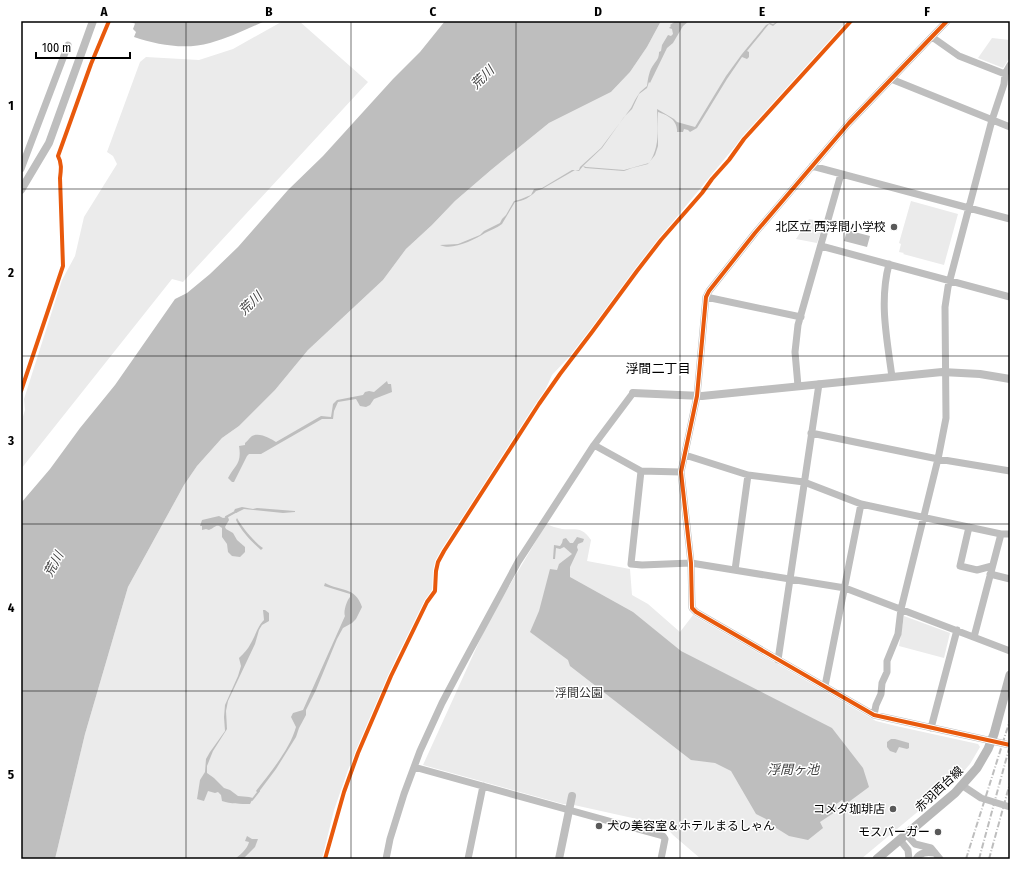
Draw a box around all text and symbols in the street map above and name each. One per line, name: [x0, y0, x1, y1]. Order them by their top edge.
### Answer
text: A: [99, 4, 108, 19]
text: B: [265, 4, 273, 19]
text: C: [430, 4, 437, 19]
text: D: [594, 4, 602, 19]
text: E: [759, 4, 765, 19]
text: F: [924, 4, 930, 19]
scale bar: [36, 34, 130, 60]
text: 100 m: [42, 41, 71, 55]
water label: 荒川: [468, 62, 498, 92]
text: 1: [8, 98, 14, 113]
place label: 北区立 西浮間小学校: [775, 220, 886, 234]
marker: 北区立 西浮間小学校: [889, 222, 899, 232]
text: 2: [7, 265, 14, 280]
water label: 荒川: [236, 288, 266, 318]
district label: 浮間二丁目: [625, 361, 691, 376]
text: 3: [7, 433, 14, 448]
water label: 荒川: [41, 547, 67, 579]
text: 4: [8, 600, 15, 615]
park label: 浮間公園: [555, 686, 603, 700]
water label: 浮間ヶ池: [767, 762, 821, 777]
street label: 赤羽西台線: [912, 763, 966, 815]
text: 5: [8, 767, 14, 782]
place label: コメダ珈琲店: [813, 802, 885, 816]
marker: コメダ珈琲店: [888, 804, 898, 814]
place label: 犬の美容室＆ホテルまるしゃん: [607, 819, 775, 833]
marker: 犬の美容室＆ホテルまるしゃん: [594, 821, 604, 831]
place label: モスバーガー: [858, 825, 930, 839]
marker: モスバーガー: [933, 827, 943, 837]

